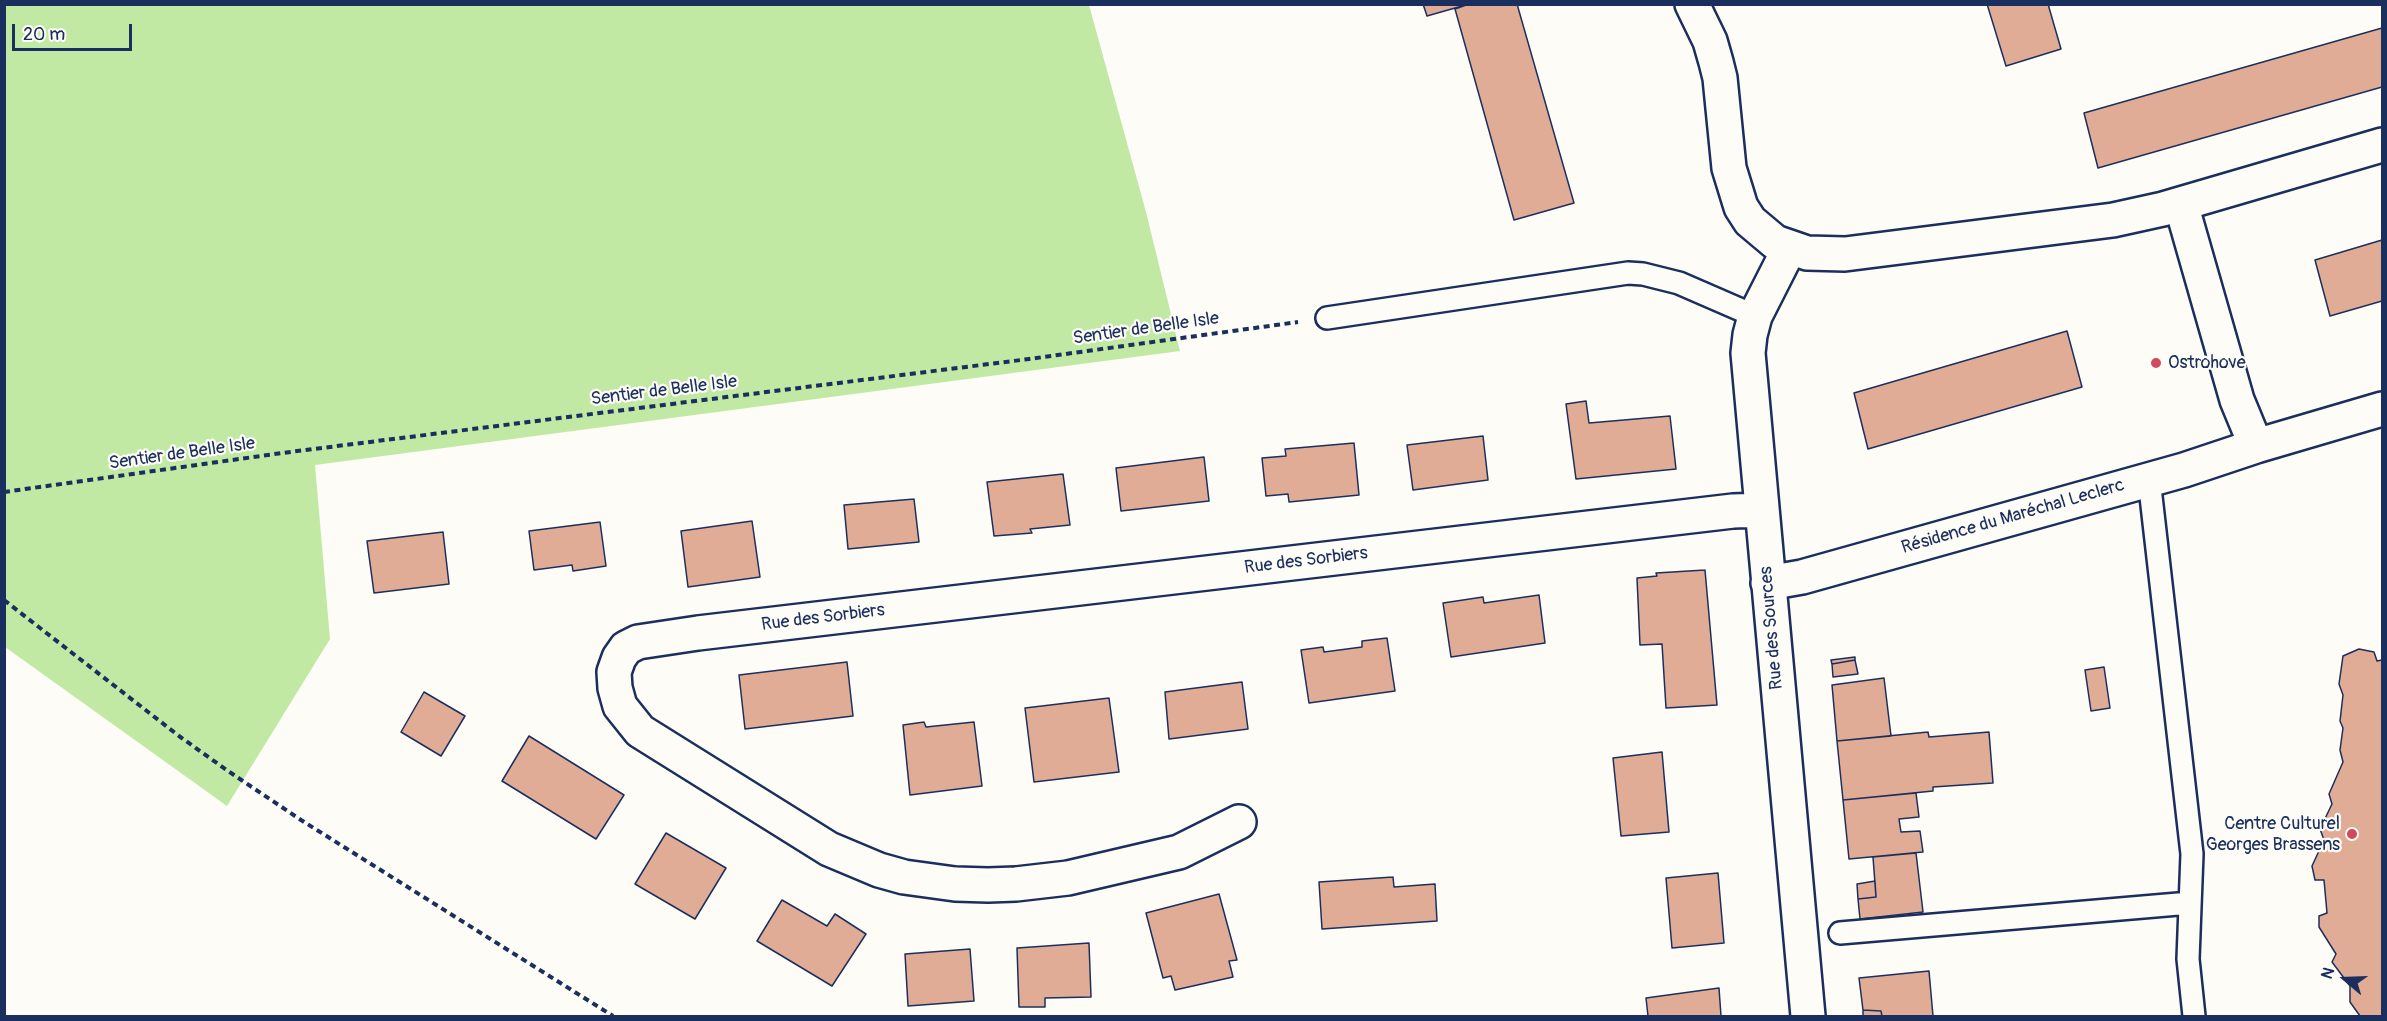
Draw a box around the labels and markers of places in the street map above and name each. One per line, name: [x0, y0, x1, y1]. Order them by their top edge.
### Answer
place label: Ostrohove: [2168, 352, 2246, 374]
marker: Ostrohove: [2149, 356, 2163, 370]
place label: Centre Culturel Georges Brassens: [2206, 813, 2340, 856]
marker: Centre Culturel Georges Brassens: [2345, 827, 2359, 841]

